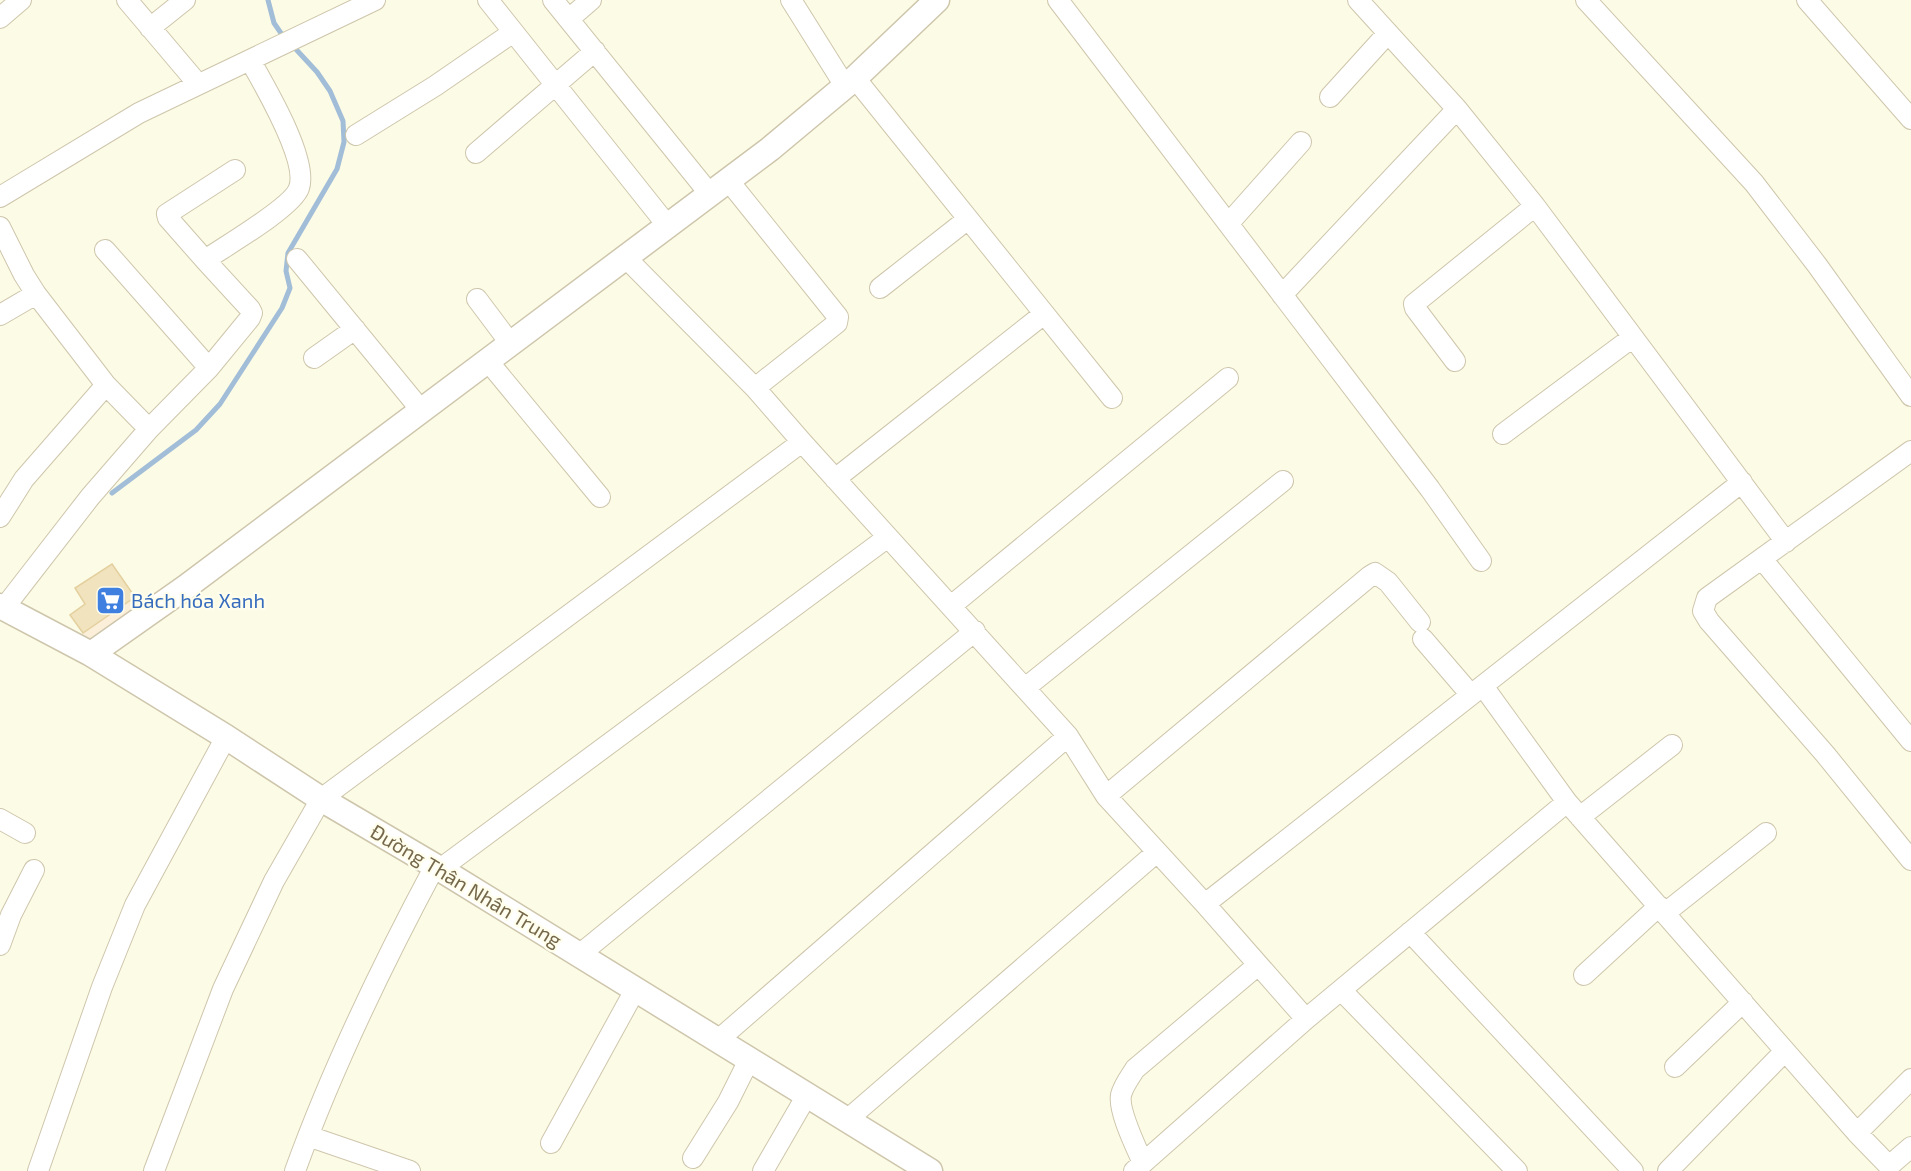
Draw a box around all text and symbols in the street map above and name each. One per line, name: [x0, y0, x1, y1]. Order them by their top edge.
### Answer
supermarket icon: Bách hóa Xanh: [94, 585, 126, 617]
place label: Bách hóa Xanh: [131, 588, 265, 612]
street label: Đường Thân Nhân Trung: [367, 819, 566, 952]

